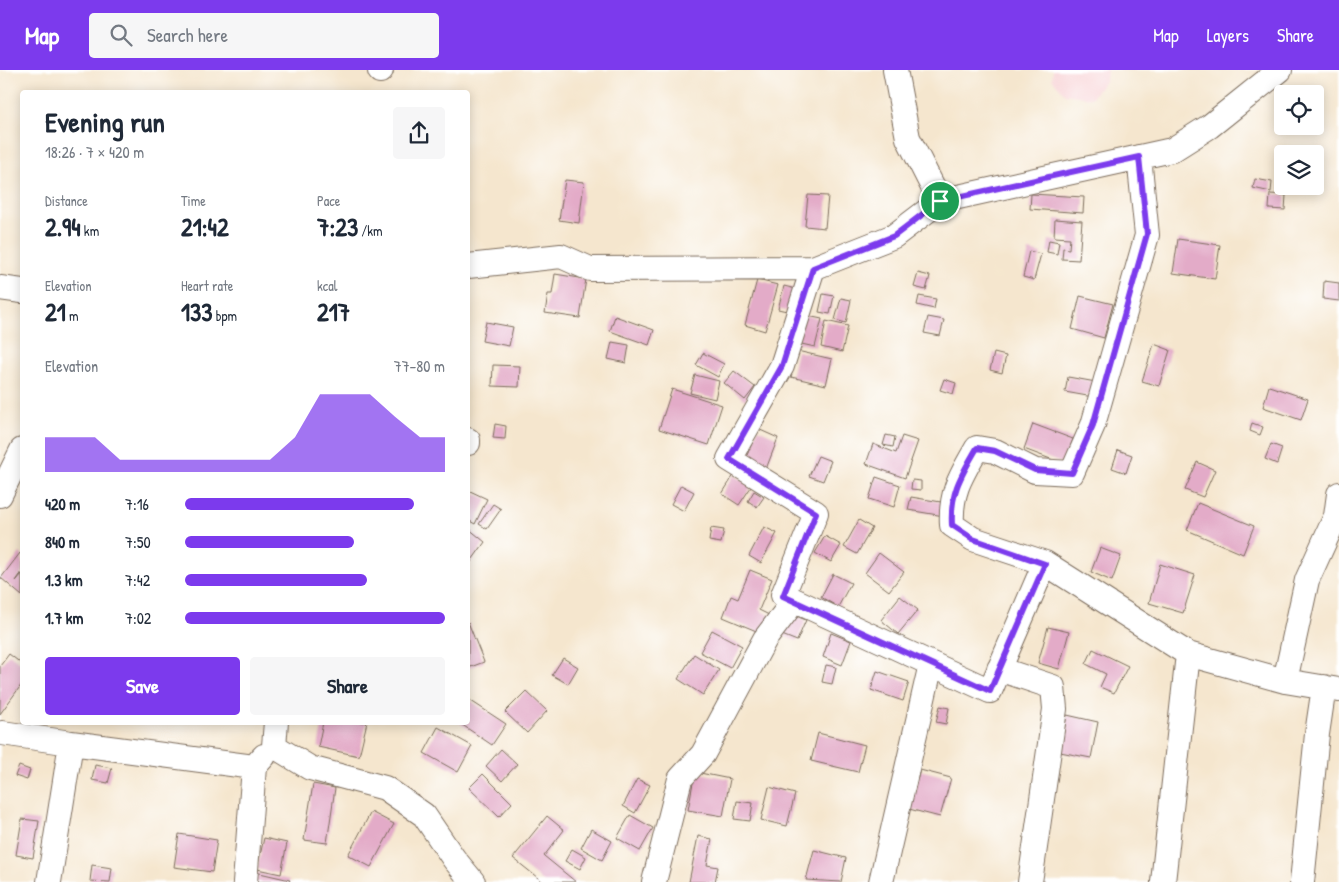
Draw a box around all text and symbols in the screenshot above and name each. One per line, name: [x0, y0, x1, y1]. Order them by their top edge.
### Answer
search box: [89, 13, 439, 58]
text: Map: [25, 19, 59, 51]
icon: search: [107, 21, 135, 49]
text: Search here: [147, 22, 228, 48]
text: Map: [1153, 23, 1179, 48]
text: Layers: [1207, 23, 1249, 48]
text: Share: [1277, 23, 1314, 48]
map controls: [1274, 85, 1324, 195]
button: locate: [1274, 85, 1324, 135]
text: Evening run: [45, 103, 165, 141]
button: share: [393, 107, 445, 159]
text: 18:26 · 7 × 420 m: [45, 141, 144, 163]
button: layers: [1274, 145, 1324, 195]
pin: [919, 180, 961, 222]
icon: arrive: [926, 187, 954, 215]
text: Distance: [45, 191, 88, 210]
text: Time: [181, 191, 206, 210]
text: Pace: [317, 191, 340, 210]
text: 2.94: [45, 210, 81, 244]
text: 21:42: [181, 210, 229, 244]
text: 7:23: [317, 210, 358, 244]
text: km: [81, 221, 99, 240]
text: /km: [358, 221, 383, 240]
text: Elevation: [45, 276, 92, 295]
text: Heart rate: [181, 276, 233, 295]
text: kcal: [317, 276, 337, 295]
text: 21: [45, 295, 66, 329]
text: 133: [181, 295, 212, 329]
text: 217: [317, 295, 350, 329]
text: m: [66, 306, 79, 325]
text: bpm: [212, 306, 237, 325]
text: Elevation: [45, 355, 98, 377]
text: 77–80 m: [394, 355, 445, 377]
text: 420 m: [45, 493, 80, 515]
text: 7:16: [125, 493, 149, 515]
text: 840 m: [45, 531, 80, 553]
text: 7:50: [125, 531, 151, 553]
text: 1.3 km: [45, 569, 83, 591]
text: 7:42: [125, 569, 150, 591]
text: 1.7 km: [45, 607, 83, 629]
text: 7:02: [125, 607, 151, 629]
button: Save: [45, 657, 240, 715]
button: Share: [250, 657, 445, 715]

